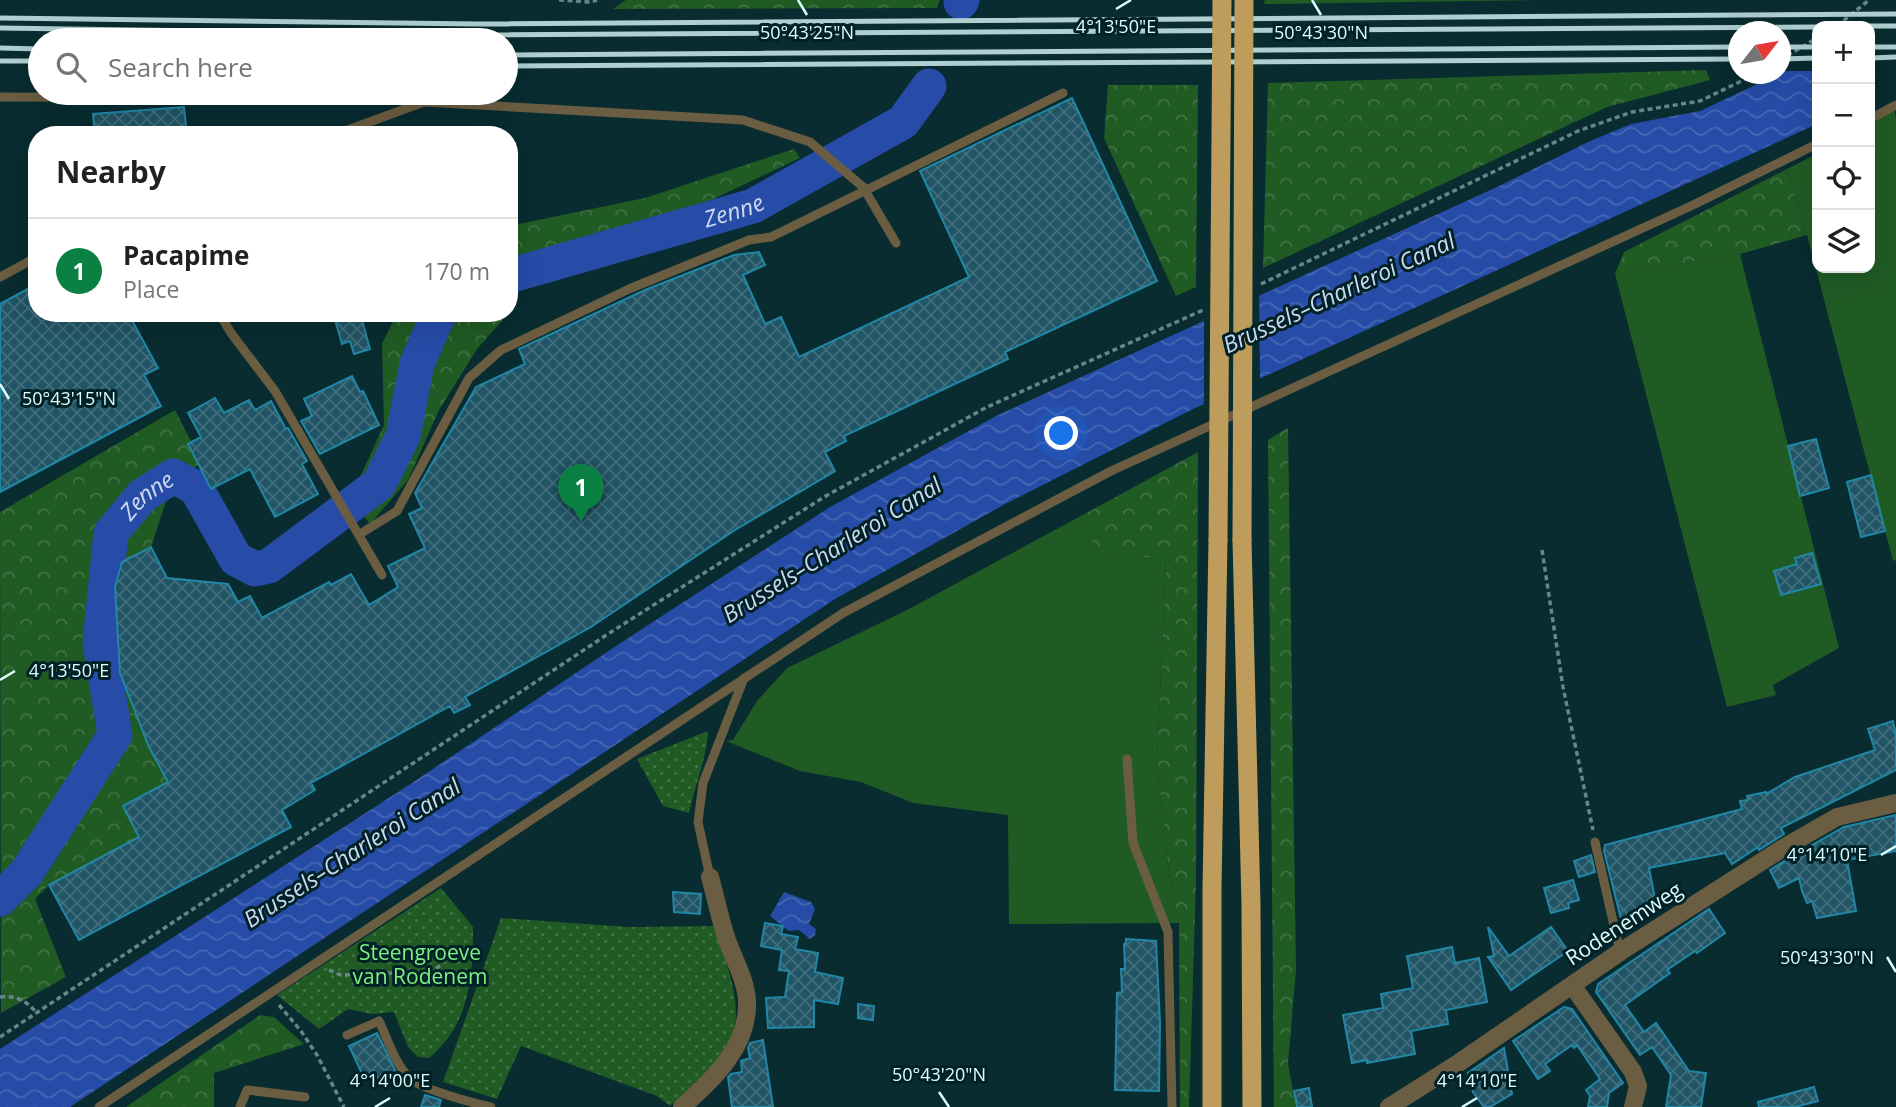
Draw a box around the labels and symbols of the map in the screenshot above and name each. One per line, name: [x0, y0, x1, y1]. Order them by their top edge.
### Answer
text: 4°13'50"E: [1076, 14, 1156, 38]
text: 50°43'25"N: [760, 20, 854, 44]
text: 50°43'30"N: [1274, 20, 1368, 44]
north arrow: [1728, 21, 1791, 84]
water label: Zenne: [699, 186, 770, 235]
water label: Brussels–Charleroi Canal: [1217, 224, 1461, 360]
text: 50°43'15"N: [22, 386, 116, 410]
your location: [1044, 416, 1078, 450]
water label: Zenne: [111, 463, 179, 527]
pin: 1: [558, 464, 604, 522]
water label: Brussels–Charleroi Canal: [716, 468, 948, 630]
text: 4°13'50"E: [29, 658, 109, 682]
water label: Brussels–Charleroi Canal: [237, 769, 467, 934]
text: 4°14'10"E: [1787, 842, 1867, 866]
street label: Rodenemweg: [1560, 875, 1687, 971]
park label: Steengroeve van Rodenem: [353, 938, 487, 990]
text: 50°43'30"N: [1780, 945, 1874, 969]
text: 50°43'20"N: [892, 1062, 986, 1086]
text: 4°14'00"E: [350, 1068, 430, 1092]
text: 4°14'10"E: [1437, 1068, 1517, 1092]

